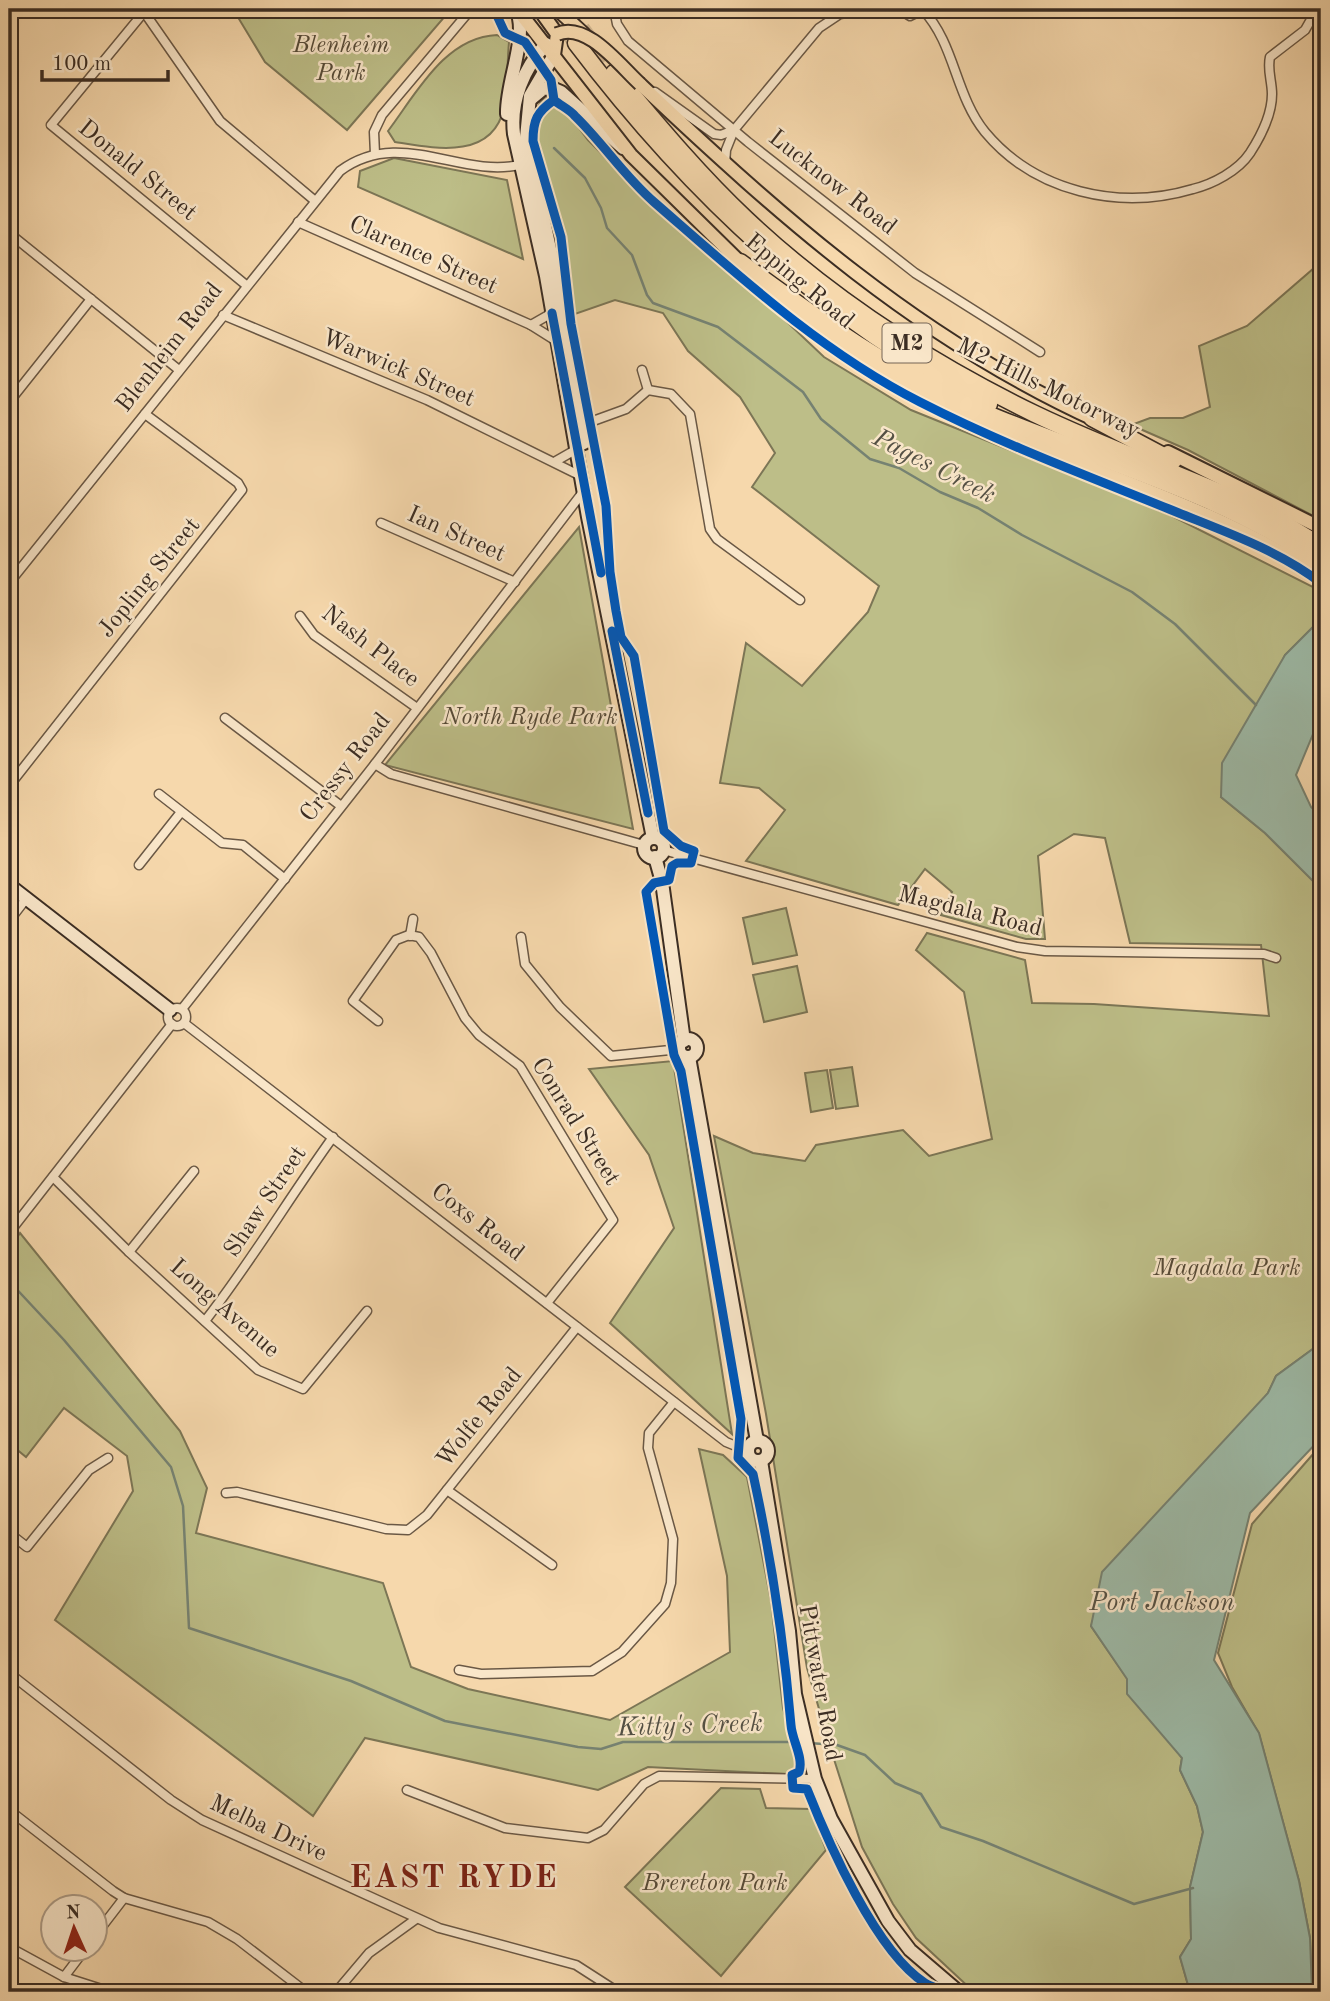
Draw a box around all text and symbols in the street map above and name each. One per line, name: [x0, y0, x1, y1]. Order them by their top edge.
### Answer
park label: Blenheim Park: [292, 34, 389, 86]
scale bar: [42, 38, 168, 82]
text: 100 m: [52, 54, 111, 75]
street label: Donald Street: [73, 116, 201, 226]
street label: Lucknow Road: [763, 126, 901, 240]
street label: Clarence Street: [345, 212, 501, 300]
street label: Epping Road: [740, 230, 858, 334]
street label: Blenheim Road: [112, 279, 228, 417]
road number: M2: [883, 324, 932, 362]
street label: Warwick Street: [318, 326, 478, 412]
street label: M2 Hills Motorway: [953, 334, 1144, 444]
water label: Pages Creek: [868, 425, 1000, 509]
street label: Ian Street: [403, 503, 509, 567]
street label: Jopling Street: [95, 514, 205, 642]
street label: Nash Place: [317, 602, 423, 692]
park label: North Ryde Park: [441, 706, 618, 730]
street label: Cressy Road: [296, 709, 396, 827]
street label: Magdala Road: [895, 882, 1045, 942]
street label: Conrad Street: [526, 1054, 624, 1190]
street label: Shaw Street: [220, 1142, 312, 1262]
street label: Coxs Road: [426, 1180, 528, 1266]
street label: Long Avenue: [164, 1255, 284, 1363]
park label: Magdala Park: [1152, 1257, 1301, 1281]
street label: Wolfe Road: [433, 1363, 527, 1473]
water label: Port Jackson: [1088, 1590, 1235, 1616]
street label: Pittwater Road: [793, 1603, 845, 1763]
water label: Kitty's Creek: [616, 1710, 763, 1742]
street label: Melba Drive: [206, 1791, 330, 1867]
district label: EAST RYDE: [349, 1863, 559, 1895]
park label: Brereton Park: [641, 1872, 788, 1896]
north arrow: [38, 1892, 108, 1962]
text: N: [65, 1904, 81, 1923]

